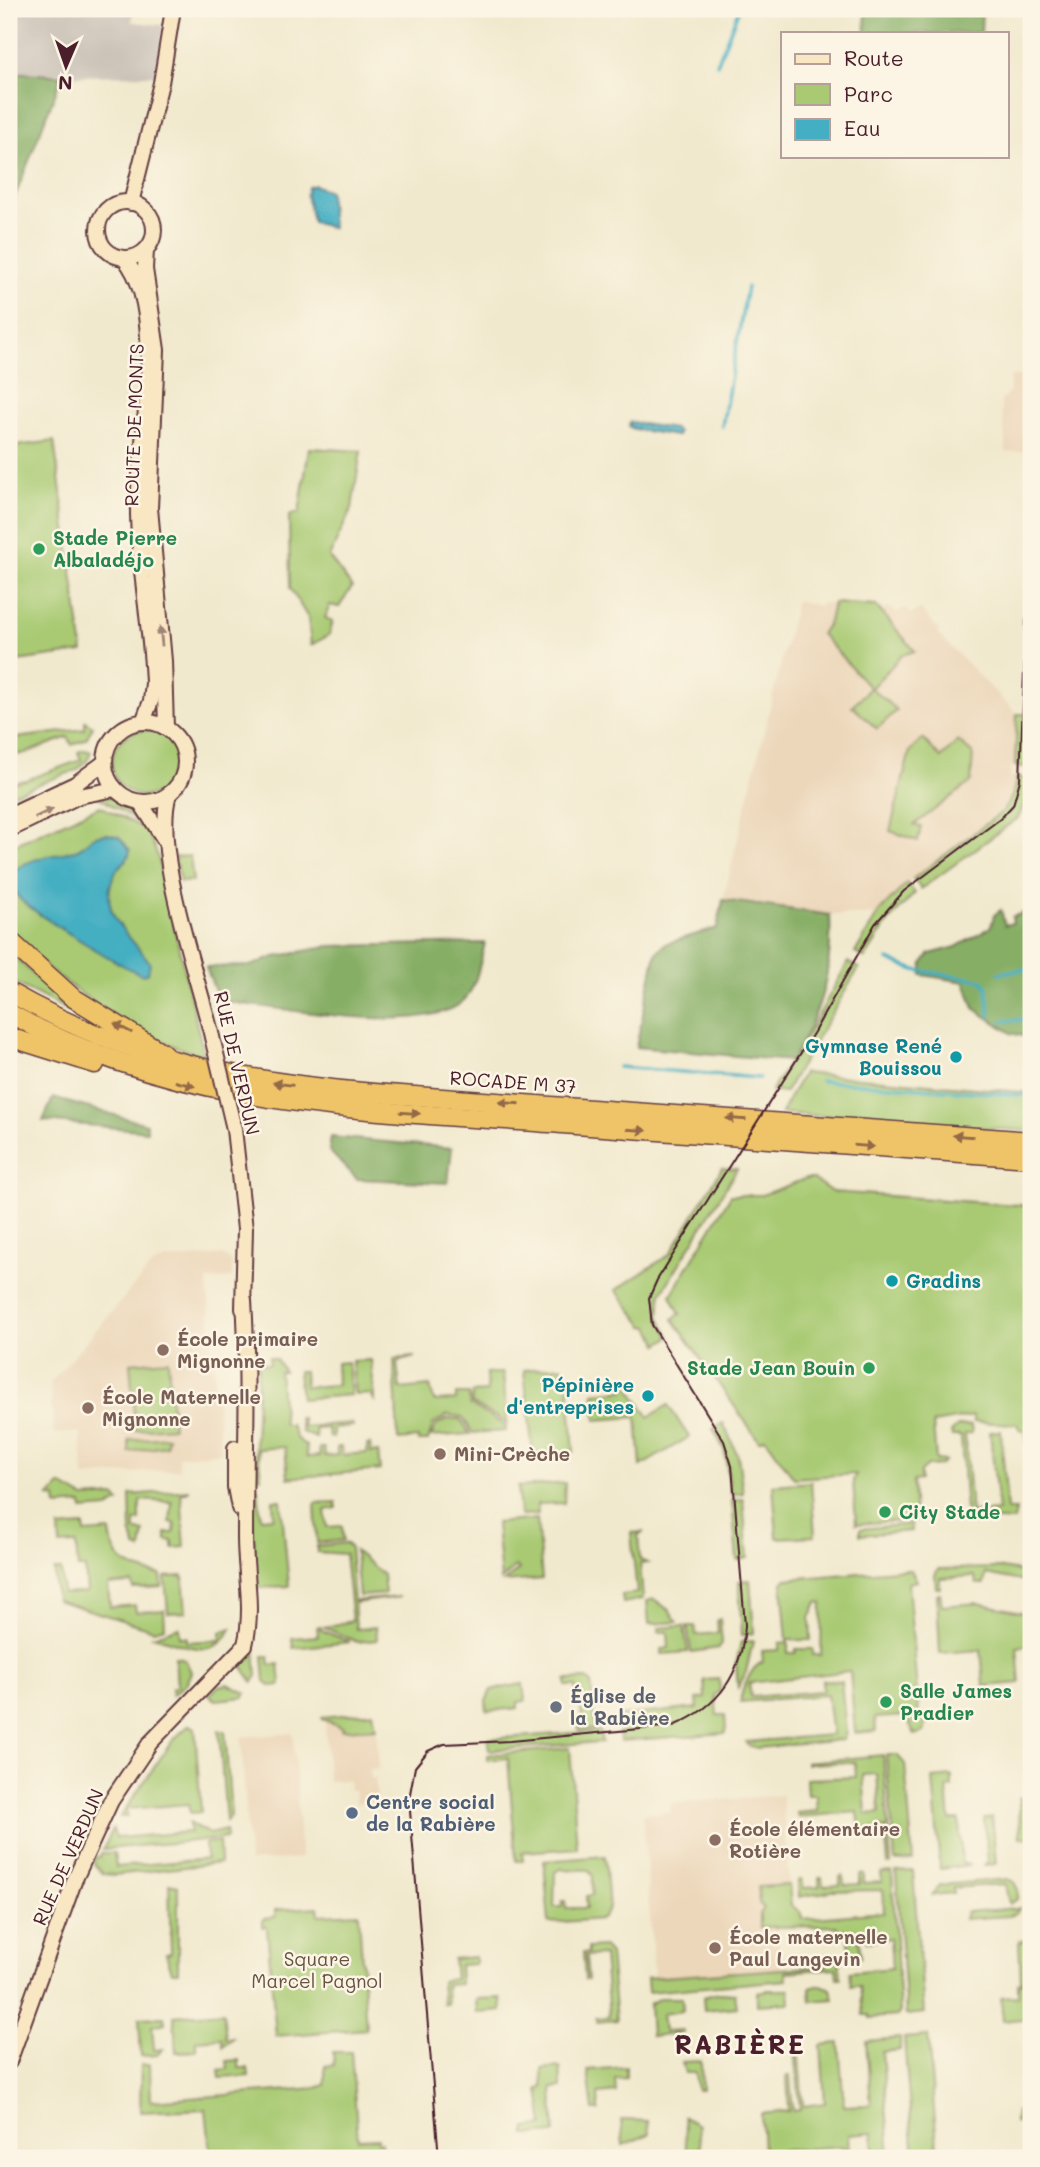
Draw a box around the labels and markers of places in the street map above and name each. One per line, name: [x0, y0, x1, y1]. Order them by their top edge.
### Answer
place label: Stade Pierre Albaladéjo: [53, 525, 177, 572]
marker: Stade Pierre Albaladéjo: [31, 541, 47, 557]
place label: Gymnase René Bouissou: [805, 1033, 942, 1080]
marker: Gymnase René Bouissou: [948, 1049, 964, 1065]
place label: Gradins: [906, 1268, 981, 1293]
marker: Gradins: [884, 1273, 900, 1289]
place label: École primaire Mignonne: [177, 1326, 318, 1373]
marker: École primaire Mignonne: [155, 1342, 171, 1358]
place label: Stade Jean Bouin: [687, 1355, 855, 1380]
marker: Stade Jean Bouin: [861, 1360, 877, 1376]
place label: Pépinière d'entreprises: [506, 1372, 634, 1419]
place label: École Maternelle Mignonne: [102, 1384, 261, 1431]
marker: Pépinière d'entreprises: [640, 1388, 656, 1404]
marker: École Maternelle Mignonne: [80, 1400, 96, 1416]
place label: Mini-Crèche: [454, 1441, 570, 1466]
marker: Mini-Crèche: [432, 1446, 448, 1462]
place label: City Stade: [899, 1499, 1000, 1524]
marker: City Stade: [877, 1504, 893, 1520]
place label: Salle James Pradier: [900, 1678, 1012, 1725]
place label: Église de la Rabière: [570, 1683, 670, 1730]
marker: Salle James Pradier: [878, 1694, 894, 1710]
marker: Église de la Rabière: [548, 1699, 564, 1715]
place label: Centre social de la Rabière: [366, 1789, 496, 1836]
marker: Centre social de la Rabière: [344, 1805, 360, 1821]
place label: École élémentaire Rotière: [729, 1816, 900, 1863]
marker: École élémentaire Rotière: [707, 1832, 723, 1848]
place label: École maternelle Paul Langevin: [729, 1924, 888, 1971]
marker: École maternelle Paul Langevin: [707, 1940, 723, 1956]

